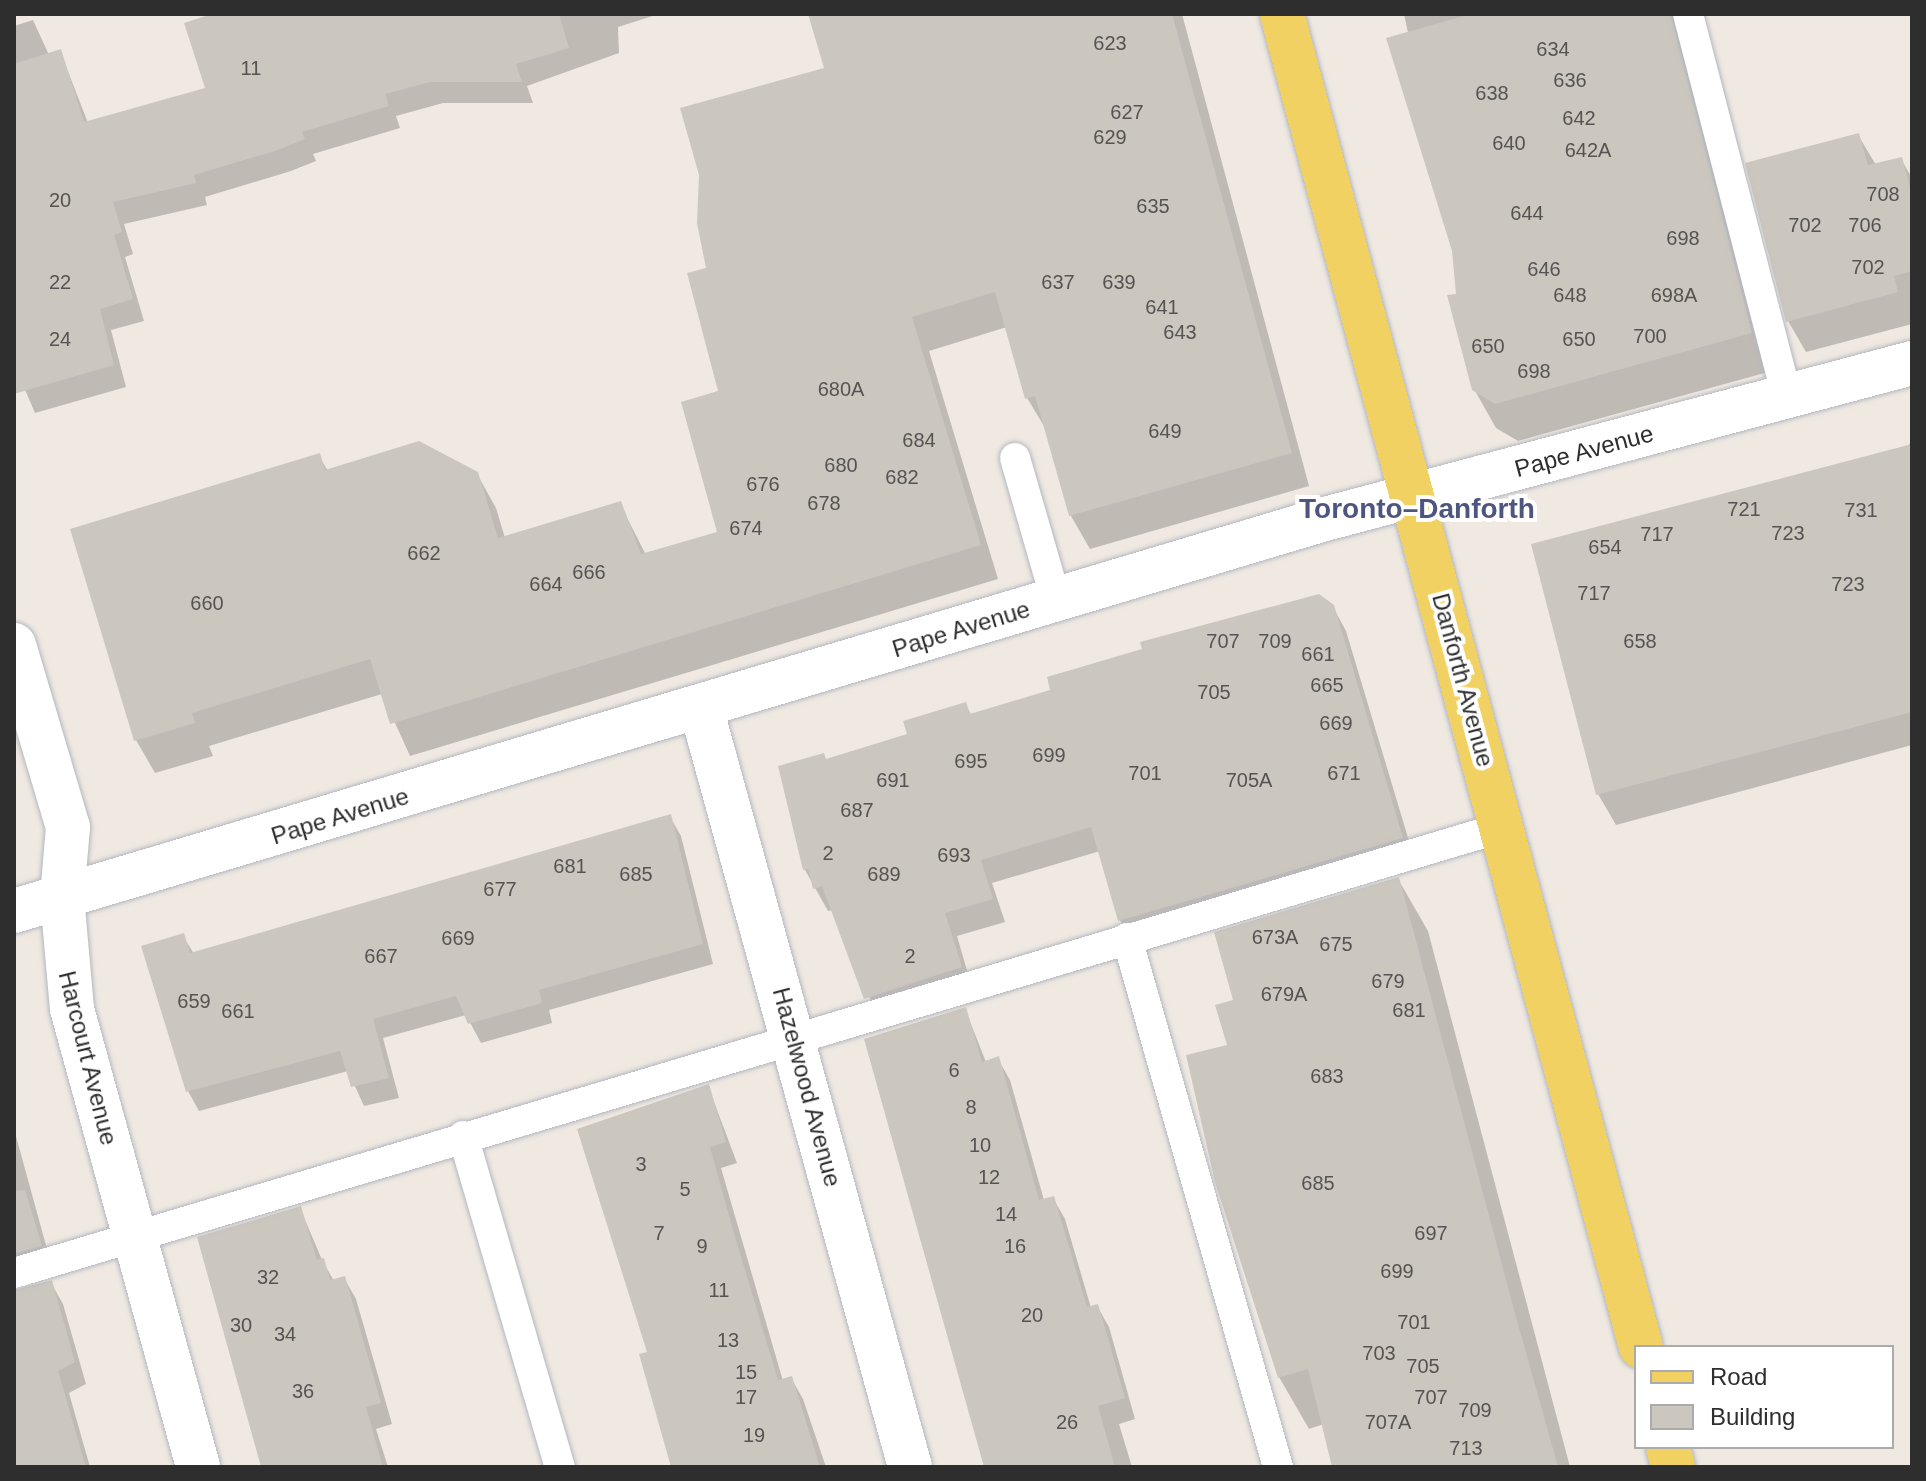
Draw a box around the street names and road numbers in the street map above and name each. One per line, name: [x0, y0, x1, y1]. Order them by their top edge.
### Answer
street label: Pape Avenue: [1511, 418, 1657, 484]
street label: Danforth Avenue: [1426, 589, 1500, 771]
street label: Pape Avenue: [888, 594, 1034, 664]
street label: Pape Avenue: [267, 781, 413, 851]
street label: Harcourt Avenue: [52, 967, 124, 1149]
street label: Hazelwood Avenue: [766, 984, 848, 1190]

